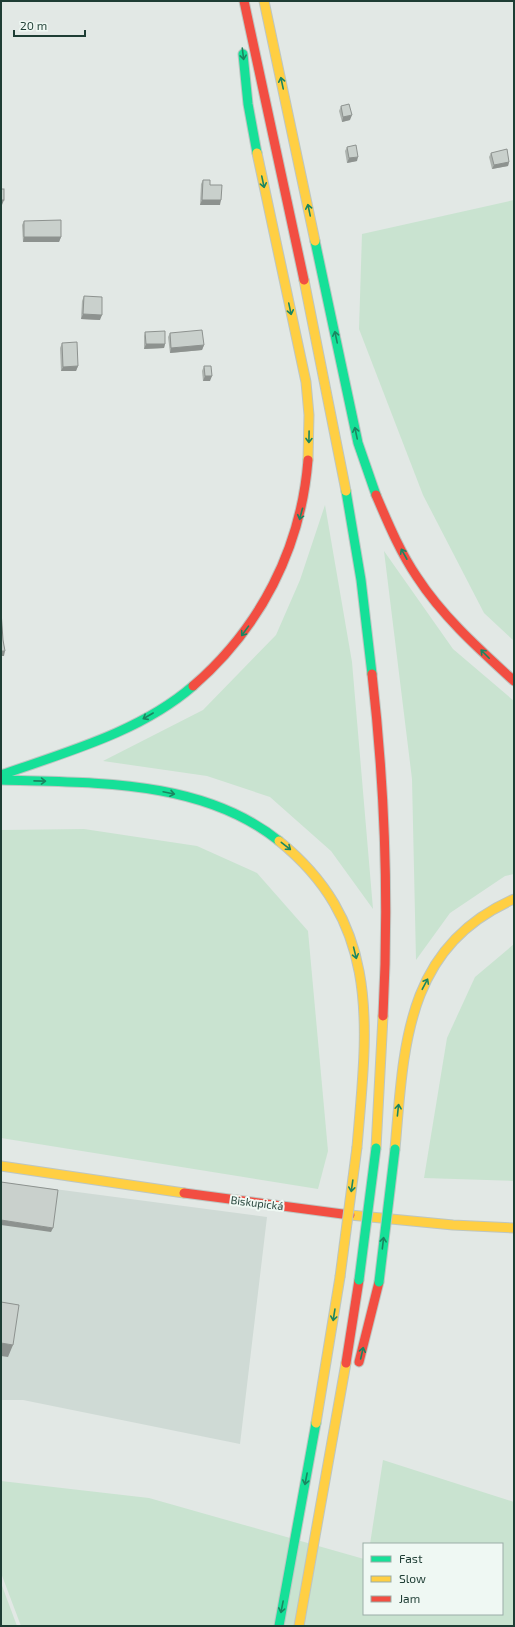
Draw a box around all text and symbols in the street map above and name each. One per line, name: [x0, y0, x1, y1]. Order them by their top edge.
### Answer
scale bar: [14, 12, 85, 38]
text: 20 m: [20, 18, 47, 32]
one-way arrow: [239, 47, 247, 60]
one-way arrow: [277, 77, 285, 90]
one-way arrow: [260, 175, 268, 188]
one-way arrow: [304, 204, 312, 217]
one-way arrow: [287, 302, 295, 315]
one-way arrow: [331, 331, 339, 344]
one-way arrow: [352, 427, 360, 440]
one-way arrow: [305, 430, 313, 443]
one-way arrow: [297, 508, 304, 521]
one-way arrow: [399, 548, 407, 560]
one-way arrow: [241, 625, 249, 636]
one-way arrow: [480, 649, 490, 659]
one-way arrow: [143, 713, 155, 721]
one-way arrow: [33, 778, 46, 785]
one-way arrow: [162, 790, 175, 798]
one-way arrow: [281, 841, 292, 850]
one-way arrow: [352, 947, 360, 960]
one-way arrow: [421, 978, 429, 990]
one-way arrow: [395, 1104, 402, 1117]
one-way arrow: [348, 1179, 356, 1192]
street label: Biskupická: [230, 1193, 284, 1212]
one-way arrow: [379, 1237, 387, 1250]
one-way arrow: [330, 1308, 338, 1321]
one-way arrow: [358, 1347, 366, 1360]
one-way arrow: [302, 1473, 310, 1486]
legend: [363, 1543, 503, 1615]
text: Fast: [399, 1551, 423, 1565]
text: Slow: [399, 1571, 426, 1585]
text: Jam: [399, 1591, 420, 1605]
one-way arrow: [278, 1600, 286, 1613]

